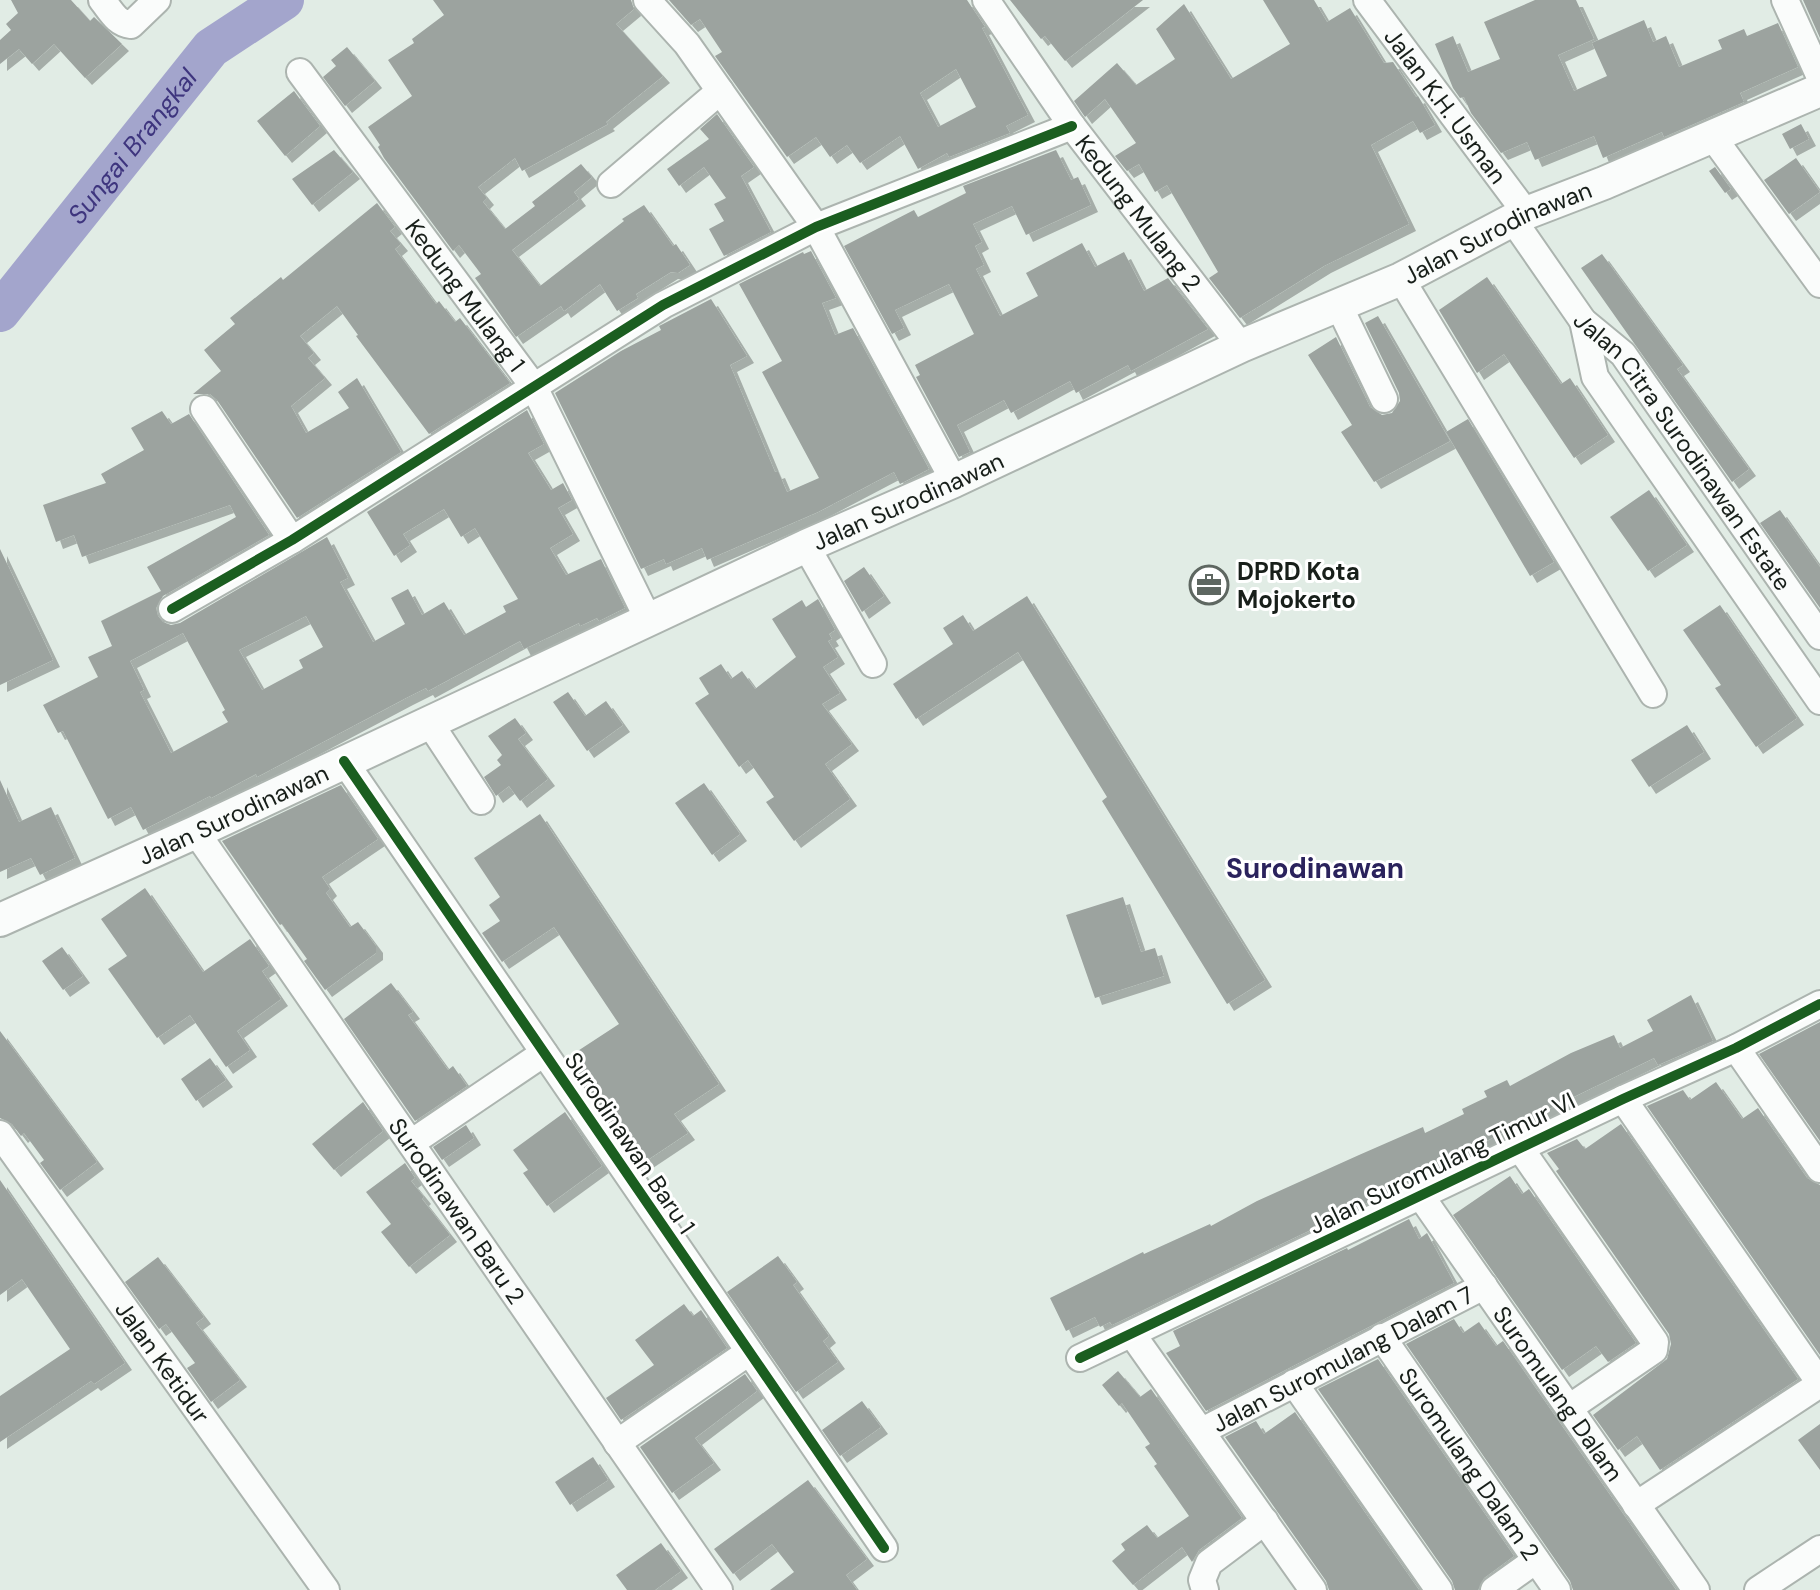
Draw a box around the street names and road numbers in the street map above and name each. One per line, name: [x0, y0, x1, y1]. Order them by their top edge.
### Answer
street label: Jalan K.H. Usman: [1378, 22, 1514, 190]
street label: Kedung Mulang 2: [1069, 128, 1209, 297]
street label: Jalan Surodinawan: [1397, 174, 1596, 291]
street label: Kedung Mulang 1: [399, 213, 533, 378]
street label: Jalan Citra Surodinawan Estate: [1567, 307, 1799, 596]
street label: Jalan Surodinawan: [807, 444, 1008, 557]
street label: Jalan Surodinawan: [133, 757, 333, 872]
street label: Surodinawan Baru 1: [558, 1046, 702, 1240]
street label: Jalan Suromulang Timur VI: [1304, 1085, 1580, 1241]
street label: Surodinawan Baru 2: [382, 1112, 532, 1310]
street label: Jalan Suromulang Dalam 7: [1207, 1279, 1478, 1439]
street label: Jalan Ketidur: [109, 1295, 217, 1429]
street label: Suromulang Dalam: [1487, 1300, 1631, 1487]
street label: Suromulang Dalam 2: [1392, 1361, 1547, 1566]

